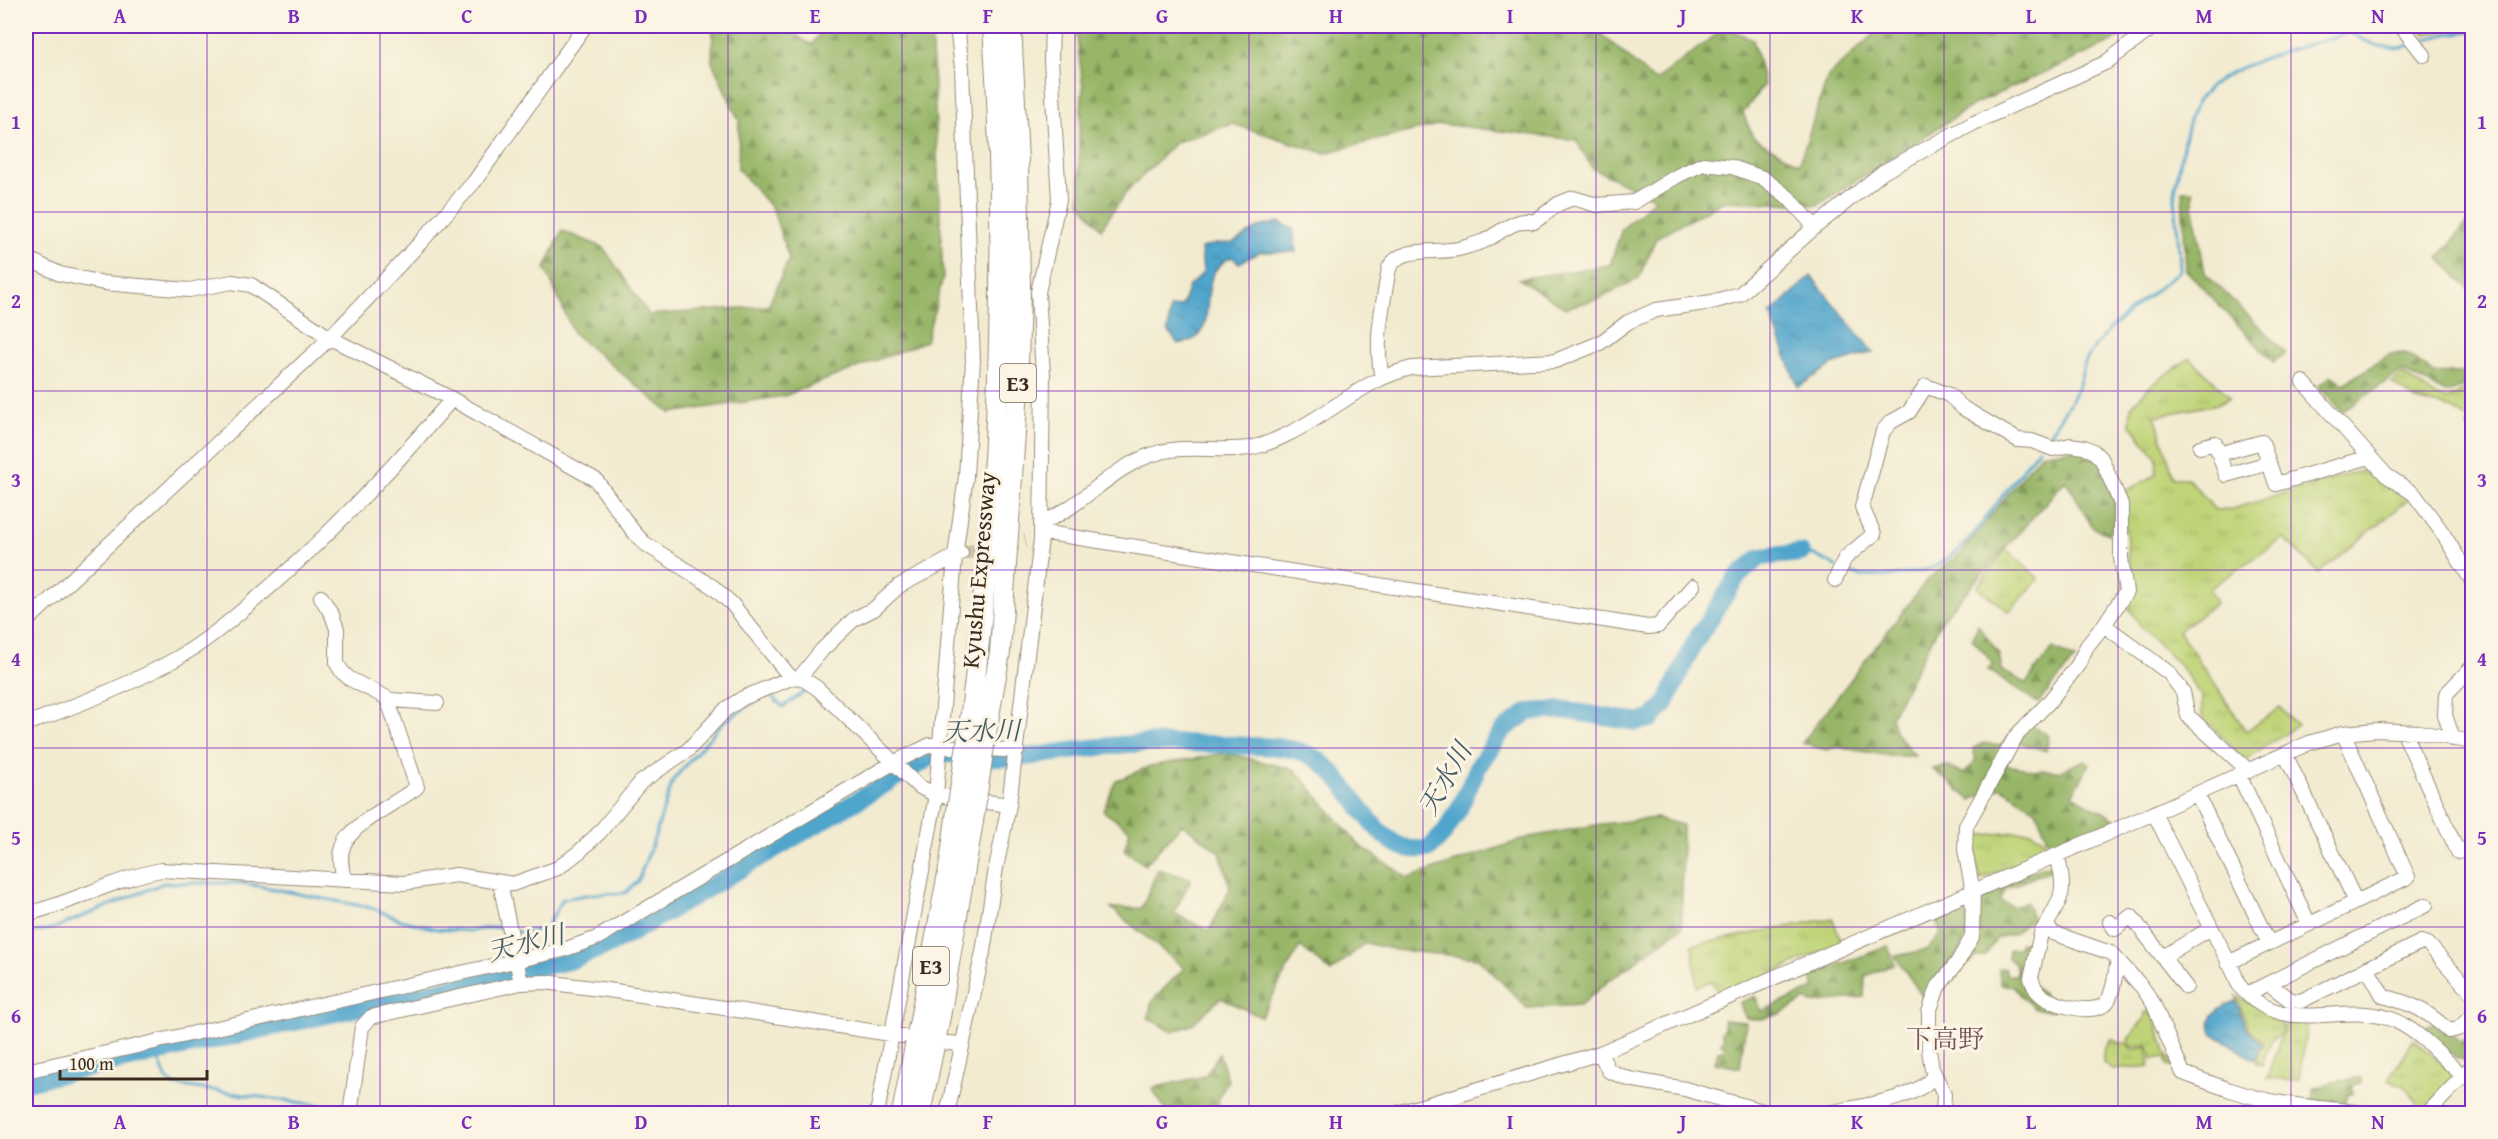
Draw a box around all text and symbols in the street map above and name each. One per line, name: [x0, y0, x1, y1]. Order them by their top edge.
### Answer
text: A: [114, 1, 127, 30]
text: B: [288, 1, 300, 30]
text: C: [461, 1, 473, 30]
text: D: [634, 1, 648, 30]
text: E: [810, 1, 821, 30]
text: F: [983, 1, 993, 30]
text: G: [1156, 1, 1168, 30]
text: H: [1329, 1, 1343, 30]
text: I: [1507, 1, 1513, 30]
text: J: [1677, 1, 1687, 30]
text: K: [1851, 1, 1864, 30]
text: L: [2026, 1, 2037, 30]
text: M: [2195, 1, 2213, 30]
text: N: [2371, 1, 2385, 30]
text: 1: [11, 107, 21, 136]
text: 1: [2477, 107, 2487, 136]
text: 2: [11, 286, 21, 315]
text: 2: [2477, 286, 2487, 315]
road number: E3: [1000, 364, 1036, 402]
text: 3: [11, 465, 21, 494]
text: 3: [2477, 465, 2487, 494]
street label: Kyushu Expressway: [952, 470, 1005, 670]
text: 4: [11, 644, 21, 673]
text: 4: [2477, 644, 2487, 673]
water label: 天水川: [942, 710, 1023, 751]
water label: 天水川: [1408, 733, 1482, 822]
text: 5: [11, 823, 21, 852]
text: 5: [2477, 823, 2487, 852]
water label: 天水川: [483, 913, 571, 971]
road number: E3: [913, 947, 949, 985]
text: 6: [11, 1001, 21, 1030]
text: 6: [2477, 1001, 2487, 1030]
district label: 下高野: [1906, 1019, 1984, 1058]
scale bar: [60, 1043, 207, 1081]
text: 100 m: [69, 1050, 114, 1077]
text: A: [114, 1107, 127, 1136]
text: B: [288, 1107, 300, 1136]
text: C: [461, 1107, 473, 1136]
text: D: [634, 1107, 648, 1136]
text: E: [810, 1107, 821, 1136]
text: F: [983, 1107, 993, 1136]
text: G: [1156, 1107, 1168, 1136]
text: H: [1329, 1107, 1343, 1136]
text: I: [1507, 1107, 1513, 1136]
text: J: [1677, 1107, 1687, 1136]
text: K: [1851, 1107, 1864, 1136]
text: L: [2026, 1107, 2037, 1136]
text: M: [2195, 1107, 2213, 1136]
text: N: [2371, 1107, 2385, 1136]

